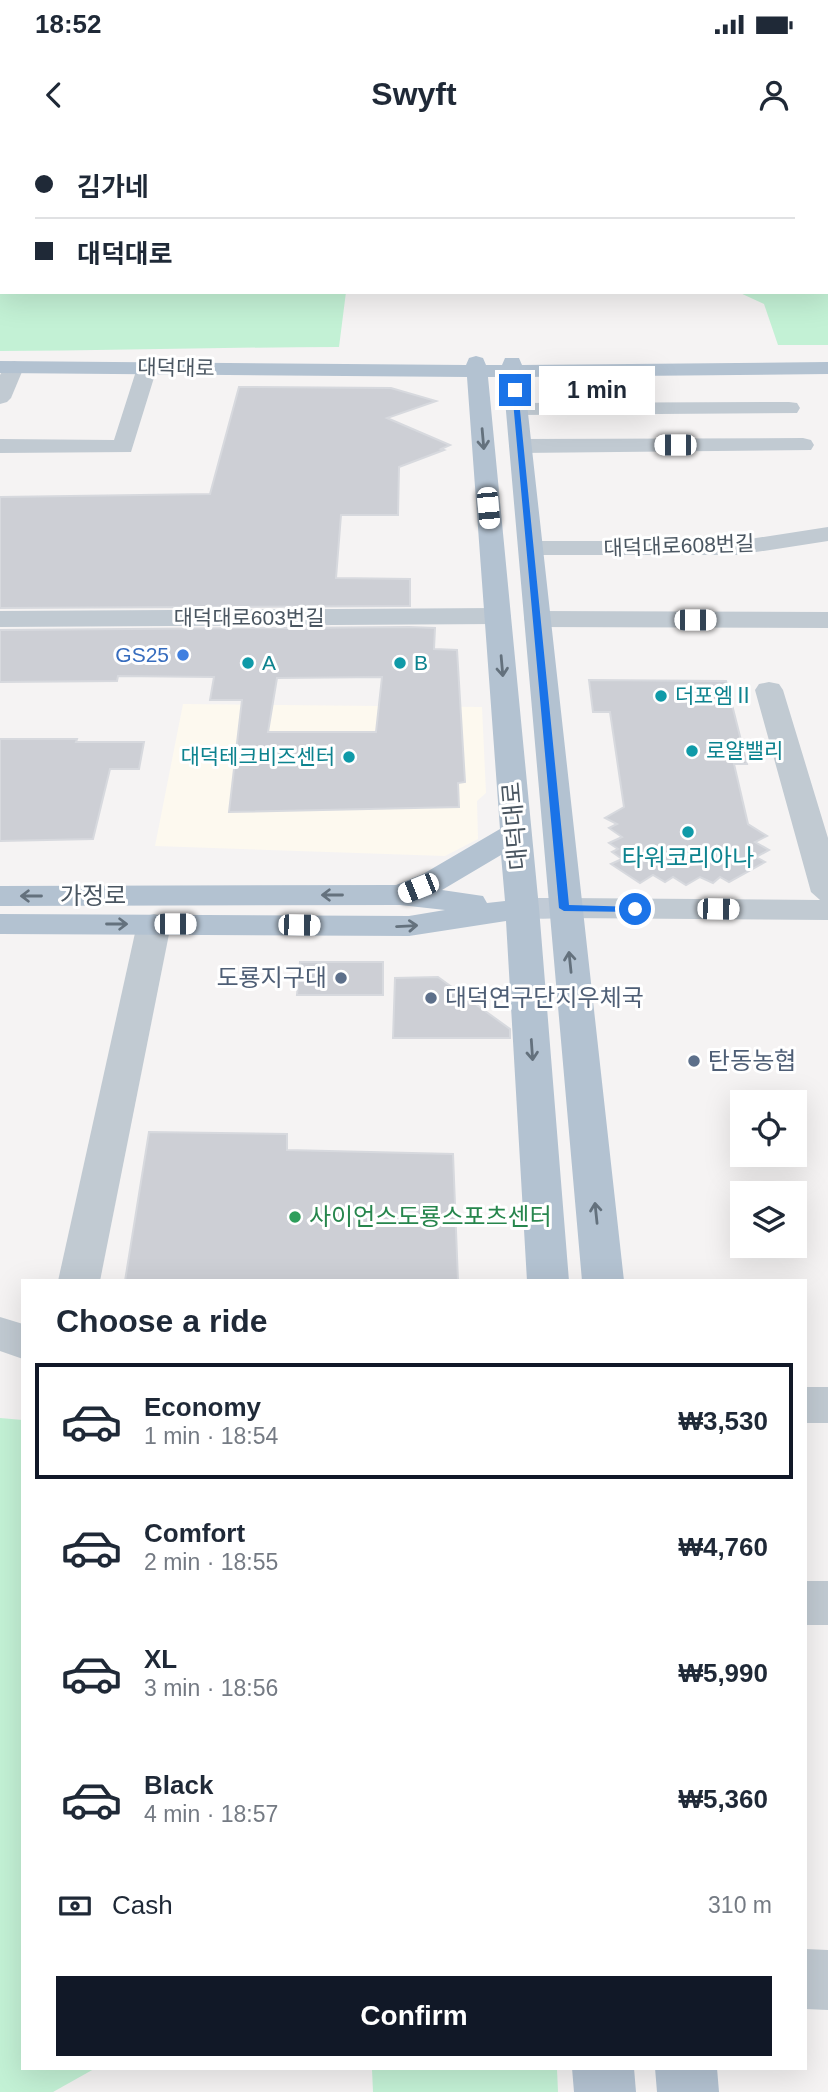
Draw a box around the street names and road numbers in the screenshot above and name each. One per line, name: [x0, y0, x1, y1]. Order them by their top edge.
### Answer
street label: 대덕대로: [137, 355, 215, 380]
street label: 대덕대로608번길: [603, 531, 755, 560]
street label: 대덕대로603번길: [174, 606, 324, 629]
street label: 대덕대로: [497, 781, 532, 871]
street label: 가정로: [60, 882, 126, 909]

